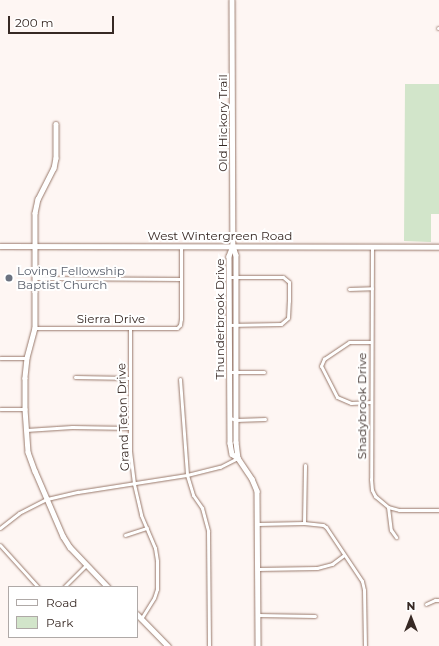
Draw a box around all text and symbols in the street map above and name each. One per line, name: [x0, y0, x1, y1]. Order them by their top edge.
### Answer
scale bar: [10, 8, 116, 34]
text: 200 m: [15, 15, 54, 30]
street label: Old Hickory Trail: [216, 74, 230, 172]
street label: West Wintergreen Road: [148, 229, 292, 243]
street label: Thunderbrook Drive: [213, 259, 227, 379]
place label: Loving Fellowship Baptist Church: [17, 264, 125, 292]
marker: Loving Fellowship Baptist Church: [4, 273, 14, 283]
street label: Sierra Drive: [77, 312, 145, 326]
street label: Shadybrook Drive: [355, 353, 369, 459]
street label: Grand Teton Drive: [114, 363, 132, 471]
legend: [8, 586, 138, 638]
text: Road: [46, 595, 77, 610]
north arrow: [391, 598, 431, 638]
text: N: [407, 599, 415, 613]
text: Park: [46, 615, 73, 630]

